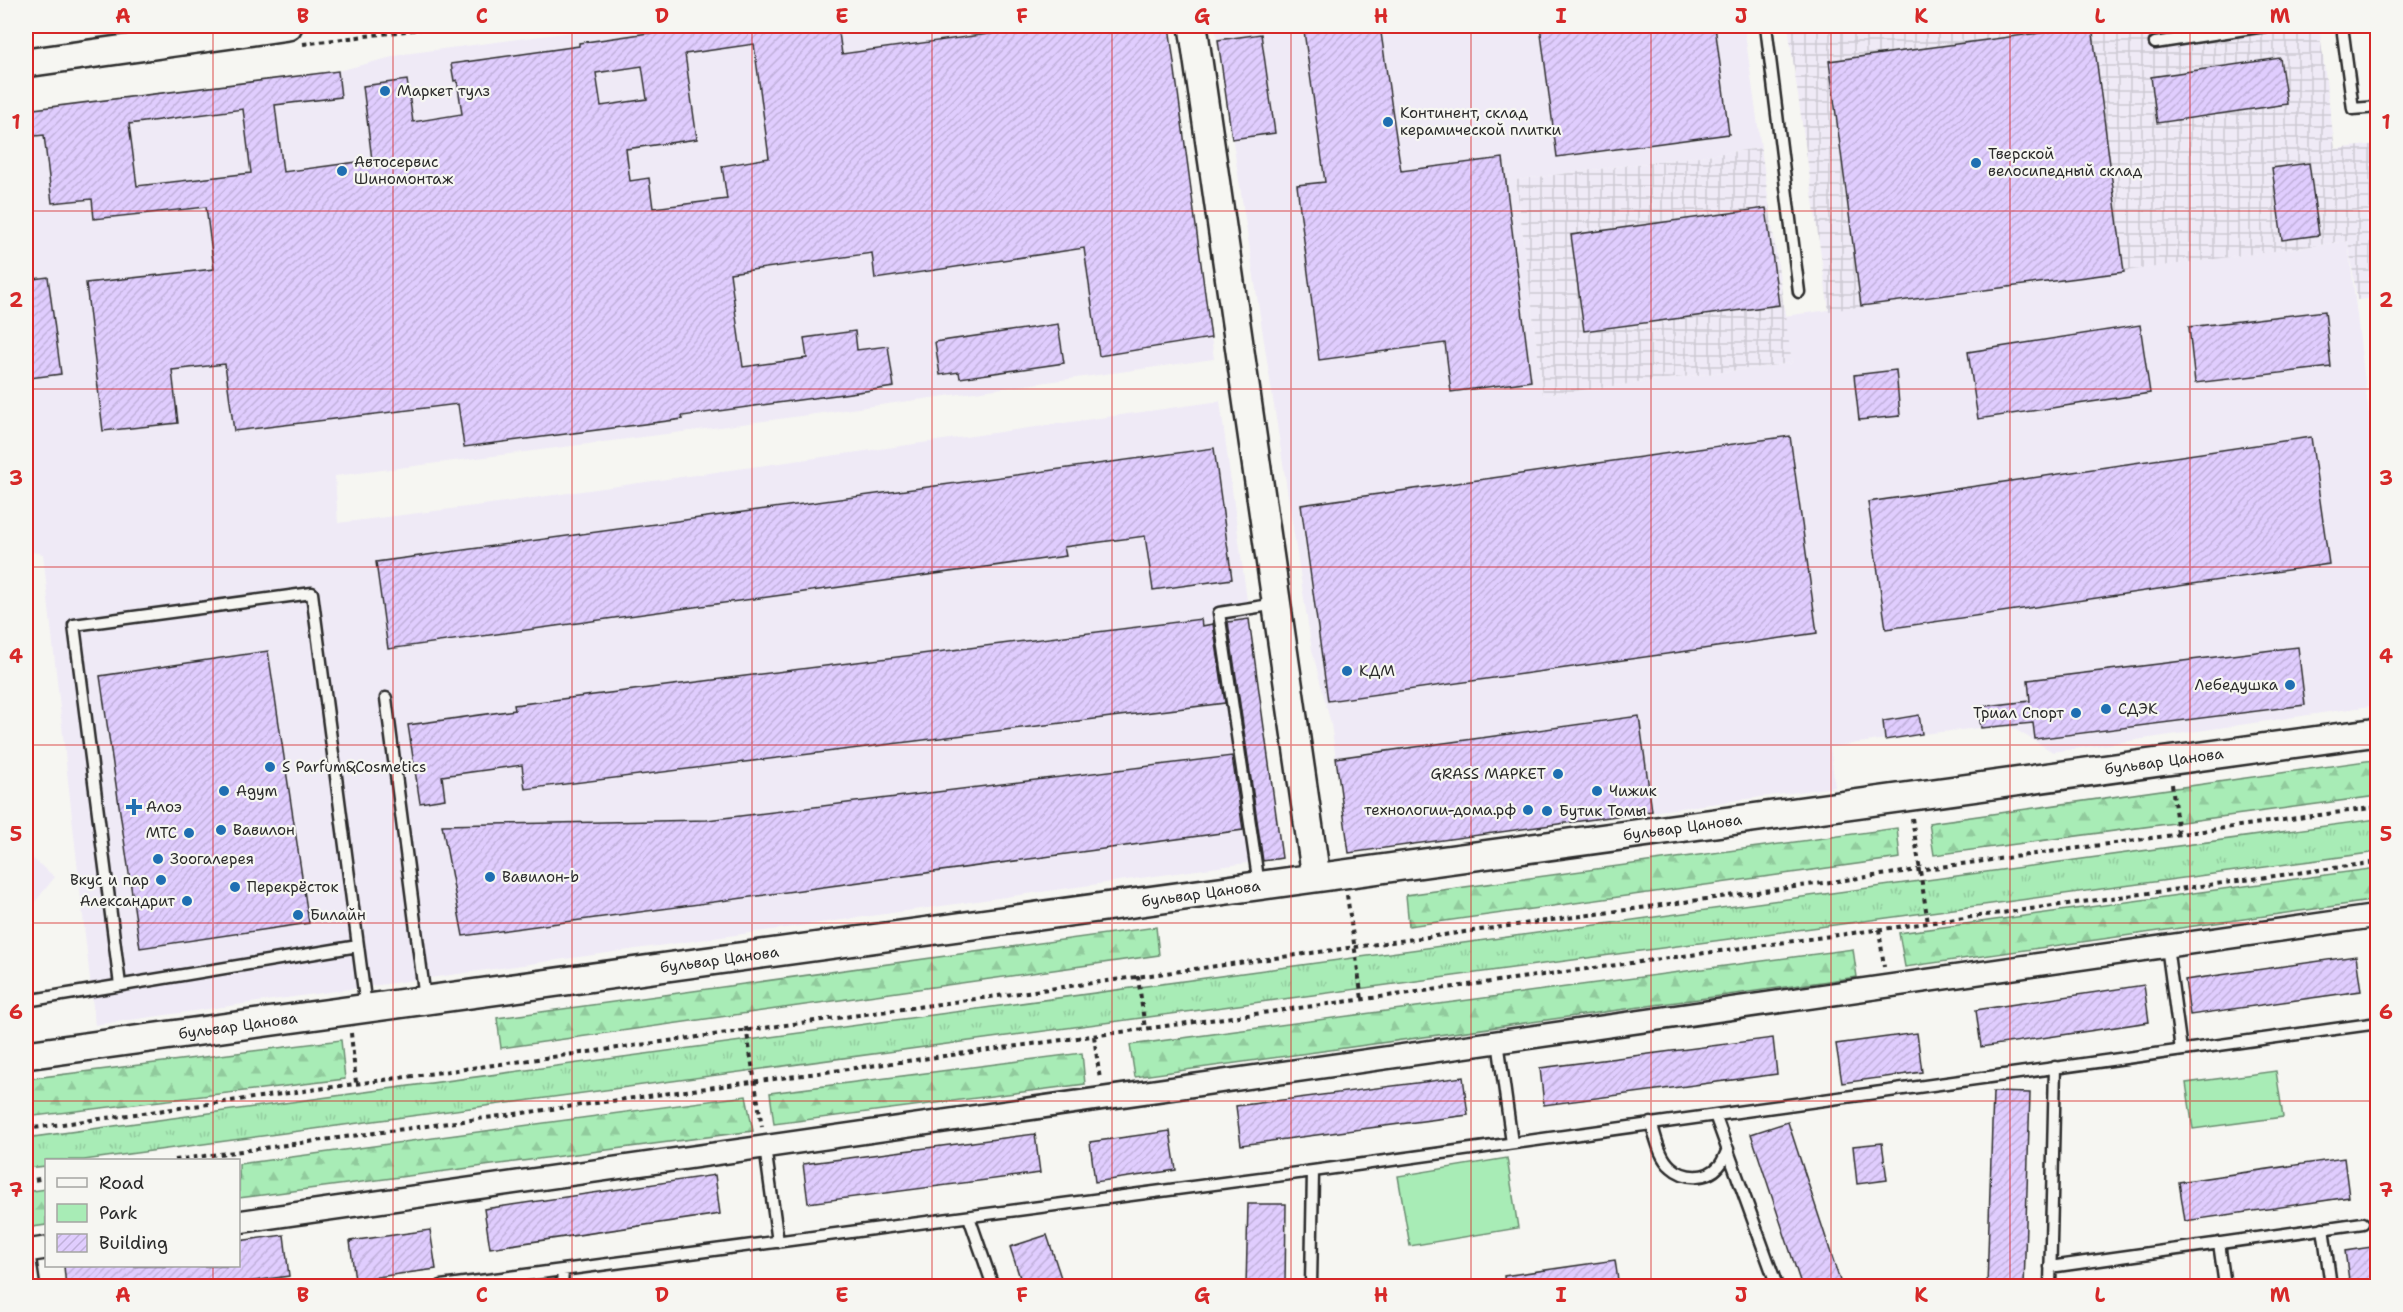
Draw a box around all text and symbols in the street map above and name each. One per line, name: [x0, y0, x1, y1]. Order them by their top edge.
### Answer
text: A: [115, 3, 131, 29]
text: B: [297, 3, 309, 29]
text: C: [476, 3, 488, 29]
text: D: [655, 3, 669, 29]
text: E: [835, 3, 849, 29]
text: F: [1016, 3, 1028, 29]
text: G: [1194, 3, 1210, 29]
text: H: [1374, 3, 1388, 29]
text: I: [1555, 3, 1567, 29]
text: J: [1735, 3, 1748, 29]
text: K: [1914, 3, 1928, 29]
text: L: [2095, 3, 2106, 29]
text: M: [2270, 3, 2291, 29]
place label: Маркет тулз: [397, 81, 490, 101]
marker: Маркет тулз: [378, 84, 392, 98]
place label: Континент, склад керамической плитки: [1400, 103, 1562, 140]
text: 1: [11, 109, 21, 135]
text: 1: [2381, 109, 2391, 135]
marker: Континент, склад керамической плитки: [1381, 115, 1395, 129]
place label: Тверской велосипедный склад: [1988, 144, 2143, 181]
place label: Автосервис Шиномонтаж: [354, 152, 454, 189]
marker: Тверской велосипедный склад: [1969, 156, 1983, 170]
marker: Автосервис Шиномонтаж: [335, 164, 349, 178]
text: 2: [9, 287, 23, 313]
text: 2: [2379, 287, 2393, 313]
text: 3: [9, 465, 23, 491]
text: 3: [2379, 465, 2393, 491]
text: 4: [9, 643, 23, 669]
text: 4: [2379, 643, 2393, 669]
place label: КДМ: [1359, 661, 1395, 681]
marker: КДМ: [1340, 664, 1354, 678]
place label: Лебедушка: [2195, 675, 2279, 695]
marker: Лебедушка: [2283, 678, 2297, 692]
place label: СДЭК: [2118, 699, 2158, 719]
marker: СДЭК: [2099, 702, 2113, 716]
place label: Триал Спорт: [1973, 703, 2064, 723]
marker: Триал Спорт: [2069, 706, 2083, 720]
street label: бульвар Цанова: [2103, 743, 2225, 779]
place label: S Parfum&Cosmetics: [282, 757, 426, 777]
marker: S Parfum&Cosmetics: [263, 760, 277, 774]
place label: GRASS МАРКЕТ: [1431, 764, 1546, 784]
marker: GRASS МАРКЕТ: [1551, 767, 1565, 781]
place label: Agym: [236, 781, 278, 801]
place label: Чижик: [1609, 781, 1657, 801]
marker: Agym: [217, 784, 231, 798]
marker: Чижик: [1590, 784, 1604, 798]
place label: Алоэ: [146, 797, 182, 817]
marker: Алоэ: [127, 800, 141, 814]
place label: технологии-дома.рф: [1364, 800, 1516, 820]
place label: Бутик Томы: [1559, 801, 1646, 821]
marker: технологии-дома.рф: [1521, 803, 1535, 817]
marker: Бутик Томы: [1540, 804, 1554, 818]
street label: бульвар Цанова: [1622, 809, 1744, 846]
place label: Вавилон: [233, 820, 295, 840]
text: 5: [10, 821, 22, 847]
text: 5: [2380, 821, 2392, 847]
place label: МТС: [146, 823, 177, 843]
marker: Вавилон: [214, 823, 228, 837]
marker: МТС: [182, 826, 196, 840]
place label: Зоогалерея: [170, 849, 254, 869]
marker: Зоогалерея: [151, 852, 165, 866]
place label: Вавилон-b: [502, 867, 579, 887]
place label: Вкус и пар: [70, 870, 149, 890]
marker: Вавилон-b: [483, 870, 497, 884]
marker: Вкус и пар: [154, 873, 168, 887]
street label: бульвар Цанова: [1140, 875, 1262, 912]
place label: Перекрёсток: [247, 877, 338, 897]
marker: Перекрёсток: [228, 880, 242, 894]
place label: Александрит: [80, 891, 175, 911]
marker: Александрит: [180, 894, 194, 908]
place label: Билайн: [310, 905, 366, 925]
marker: Билайн: [291, 908, 305, 922]
street label: бульвар Цанова: [659, 942, 781, 978]
text: 6: [9, 999, 23, 1025]
text: 6: [2379, 999, 2393, 1025]
street label: бульвар Цанова: [177, 1008, 299, 1044]
legend: [45, 1159, 240, 1267]
text: Road: [99, 1171, 144, 1195]
text: 7: [9, 1177, 23, 1203]
text: 7: [2379, 1177, 2393, 1203]
text: Park: [99, 1201, 138, 1225]
text: Building: [99, 1231, 168, 1255]
text: A: [115, 1282, 131, 1308]
text: B: [297, 1282, 309, 1308]
text: C: [476, 1282, 488, 1308]
text: D: [655, 1282, 669, 1308]
text: E: [835, 1282, 849, 1308]
text: F: [1016, 1282, 1028, 1308]
text: G: [1194, 1282, 1210, 1308]
text: H: [1374, 1282, 1388, 1308]
text: I: [1555, 1282, 1567, 1308]
text: J: [1735, 1282, 1748, 1308]
text: K: [1914, 1282, 1928, 1308]
text: L: [2095, 1282, 2106, 1308]
text: M: [2270, 1282, 2291, 1308]

